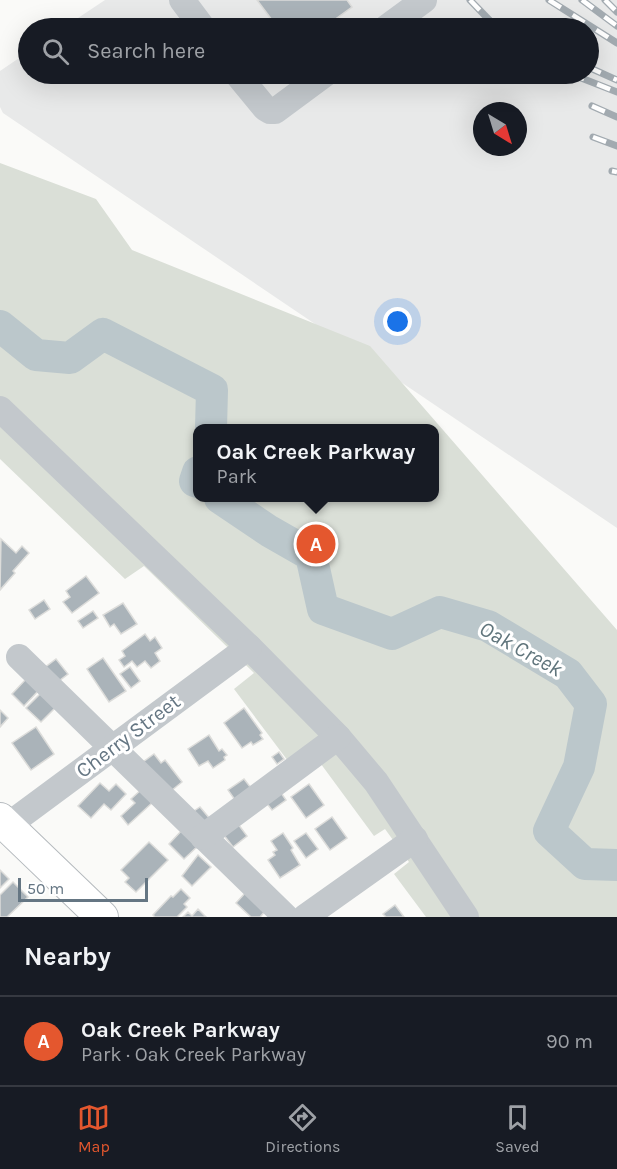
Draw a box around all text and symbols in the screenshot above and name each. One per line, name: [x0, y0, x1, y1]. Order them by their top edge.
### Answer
search box: [18, 18, 599, 84]
icon: search: [39, 35, 72, 68]
text: Search here: [87, 38, 205, 64]
north arrow: [473, 102, 527, 156]
your location: [383, 307, 412, 336]
popup: [193, 424, 439, 502]
text: Oak Creek Parkway: [217, 439, 415, 465]
text: Park: [217, 465, 257, 488]
pin: A: [296, 522, 336, 566]
water label: Oak Creek: [475, 616, 568, 683]
street label: Cherry Street: [71, 689, 185, 783]
scale bar: [18, 875, 148, 902]
text: 50 m: [27, 879, 64, 898]
text: Nearby: [24, 941, 111, 972]
text: Oak Creek Parkway: [81, 1017, 280, 1043]
text: A: [37, 1030, 50, 1053]
text: 90 m: [546, 1030, 593, 1053]
text: Park · Oak Creek Parkway: [81, 1043, 306, 1066]
tab: Map: [77, 1101, 110, 1156]
tab: Directions: [265, 1101, 340, 1156]
tab: Saved: [495, 1101, 540, 1156]

